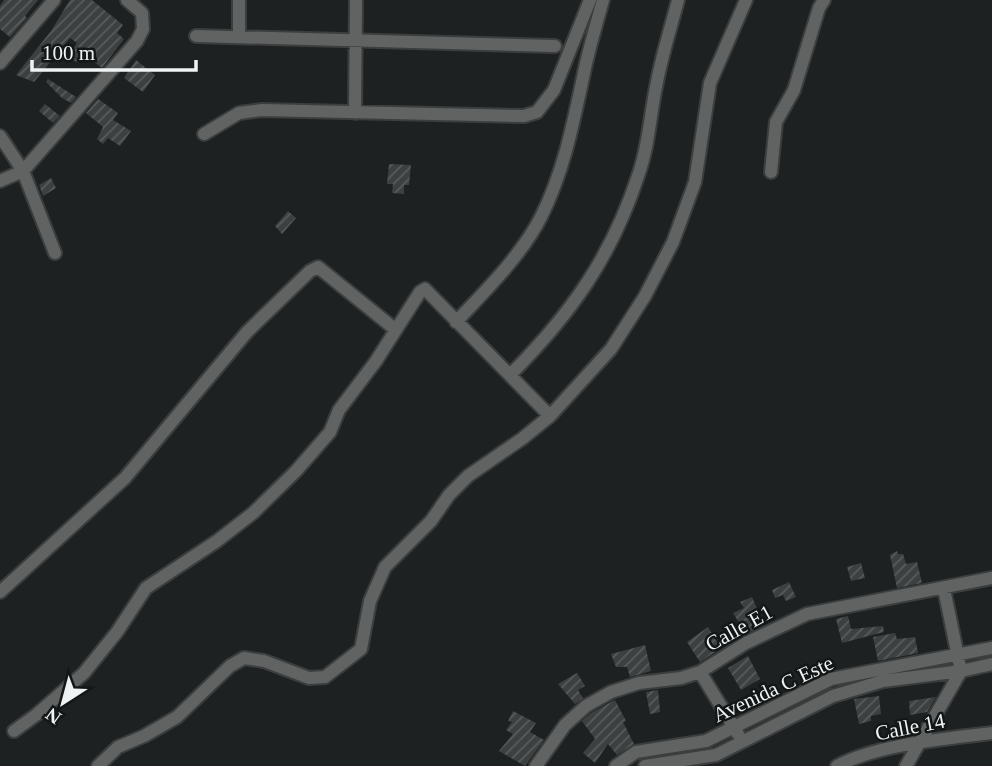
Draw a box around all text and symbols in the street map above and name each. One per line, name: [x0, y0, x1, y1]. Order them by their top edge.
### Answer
scale bar: [32, 28, 196, 72]
text: 100 m: [42, 41, 95, 65]
street label: Calle E1: [701, 600, 777, 656]
street label: Avenida C Este: [709, 651, 837, 727]
north arrow: [28, 668, 98, 738]
text: N: [41, 704, 65, 729]
street label: Calle 14: [873, 708, 947, 746]

